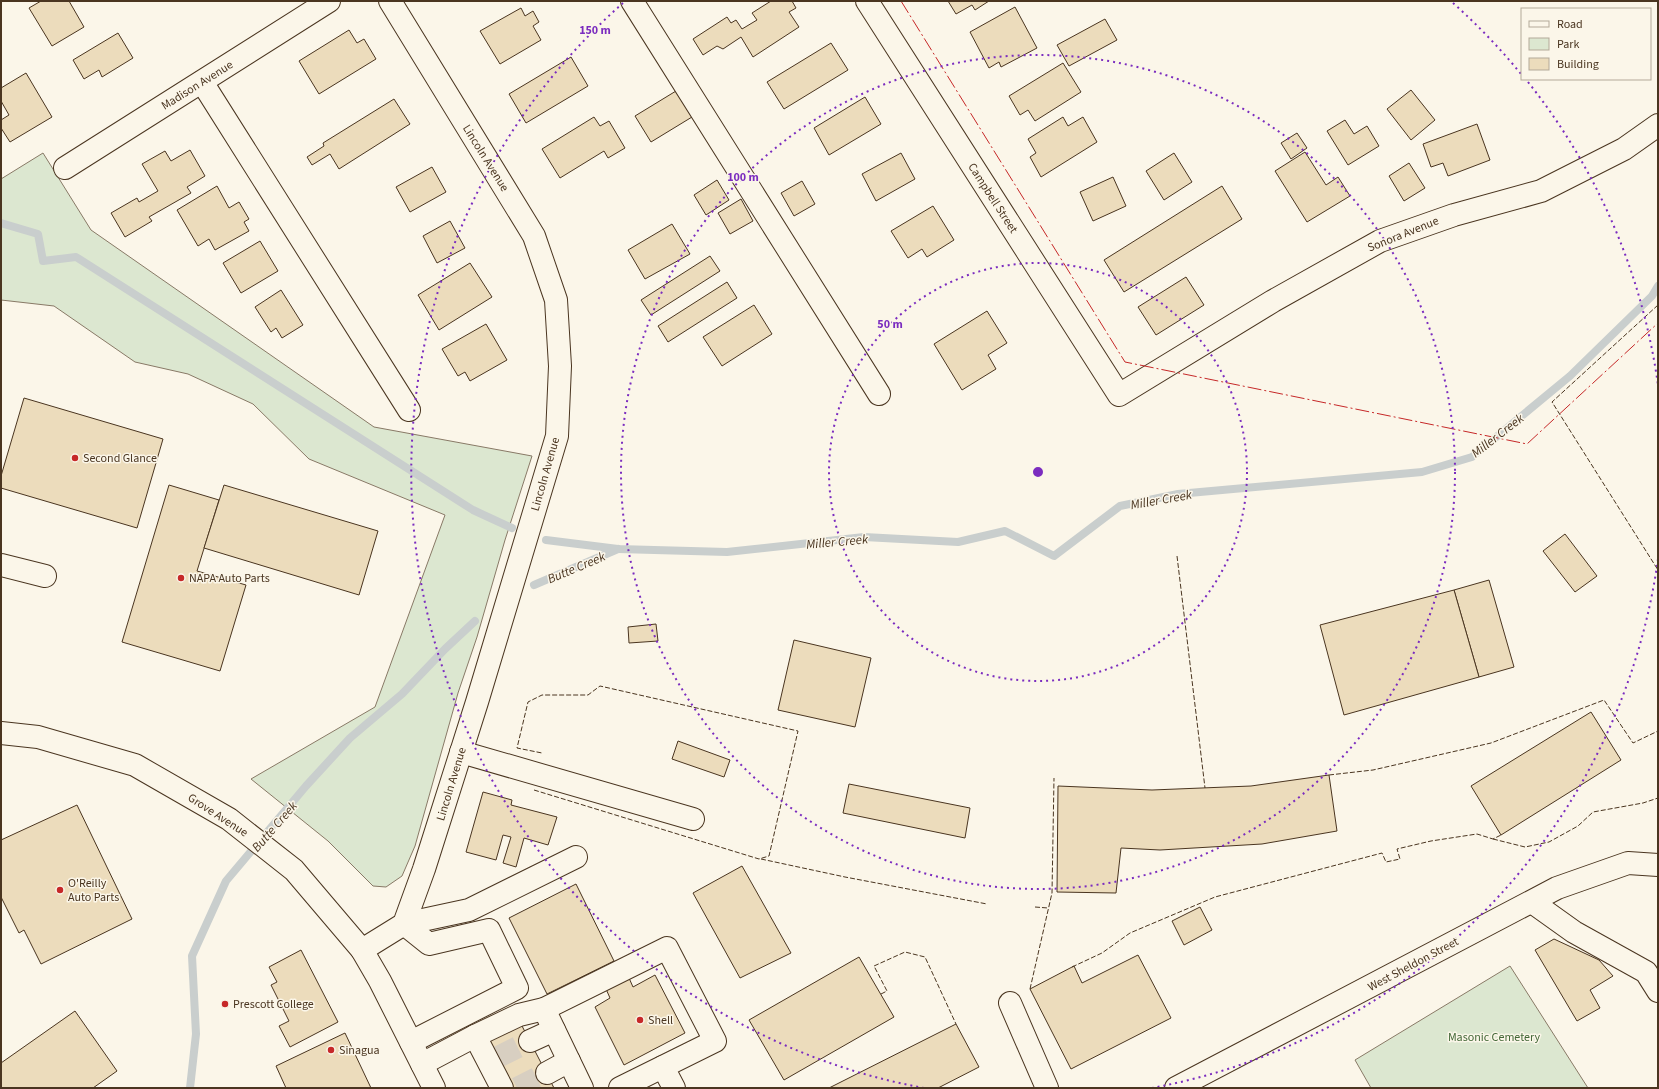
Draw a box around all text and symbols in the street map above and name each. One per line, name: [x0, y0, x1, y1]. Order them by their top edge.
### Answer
legend: [1521, 8, 1651, 80]
text: Road: [1557, 16, 1583, 33]
text: 150 m: [579, 22, 611, 39]
text: Park: [1557, 36, 1579, 53]
text: Building: [1557, 56, 1599, 73]
street label: Madison Avenue: [158, 57, 237, 114]
street label: Lincoln Avenue: [458, 121, 513, 195]
street label: Campbell Street: [963, 160, 1022, 237]
text: 100 m: [727, 169, 759, 186]
street label: Sonora Avenue: [1365, 212, 1441, 256]
text: 50 m: [877, 316, 903, 333]
water label: Miller Creek: [1468, 409, 1528, 462]
street label: Lincoln Avenue: [527, 435, 564, 513]
place label: Second Glance: [83, 450, 157, 467]
marker: Second Glance: [70, 453, 80, 463]
centre of rings: [1031, 465, 1045, 479]
water label: Miller Creek: [1129, 486, 1194, 514]
water label: Miller Creek: [805, 530, 870, 554]
water label: Butte Creek: [545, 547, 609, 588]
place label: NAPA Auto Parts: [189, 570, 270, 587]
marker: NAPA Auto Parts: [176, 573, 186, 583]
street label: Lincoln Avenue: [432, 745, 471, 823]
street label: Grove Avenue: [184, 790, 251, 841]
water label: Butte Creek: [248, 797, 302, 856]
place label: O'Reilly Auto Parts: [68, 875, 119, 906]
marker: O'Reilly Auto Parts: [55, 885, 65, 895]
street label: West Sheldon Street: [1365, 933, 1462, 996]
place label: Prescott College: [233, 996, 314, 1013]
marker: Prescott College: [220, 999, 230, 1009]
place label: Shell: [648, 1012, 673, 1029]
marker: Shell: [635, 1015, 645, 1025]
park label: Masonic Cemetery: [1448, 1029, 1540, 1046]
place label: Sinagua: [339, 1042, 380, 1059]
marker: Sinagua: [326, 1045, 336, 1055]

